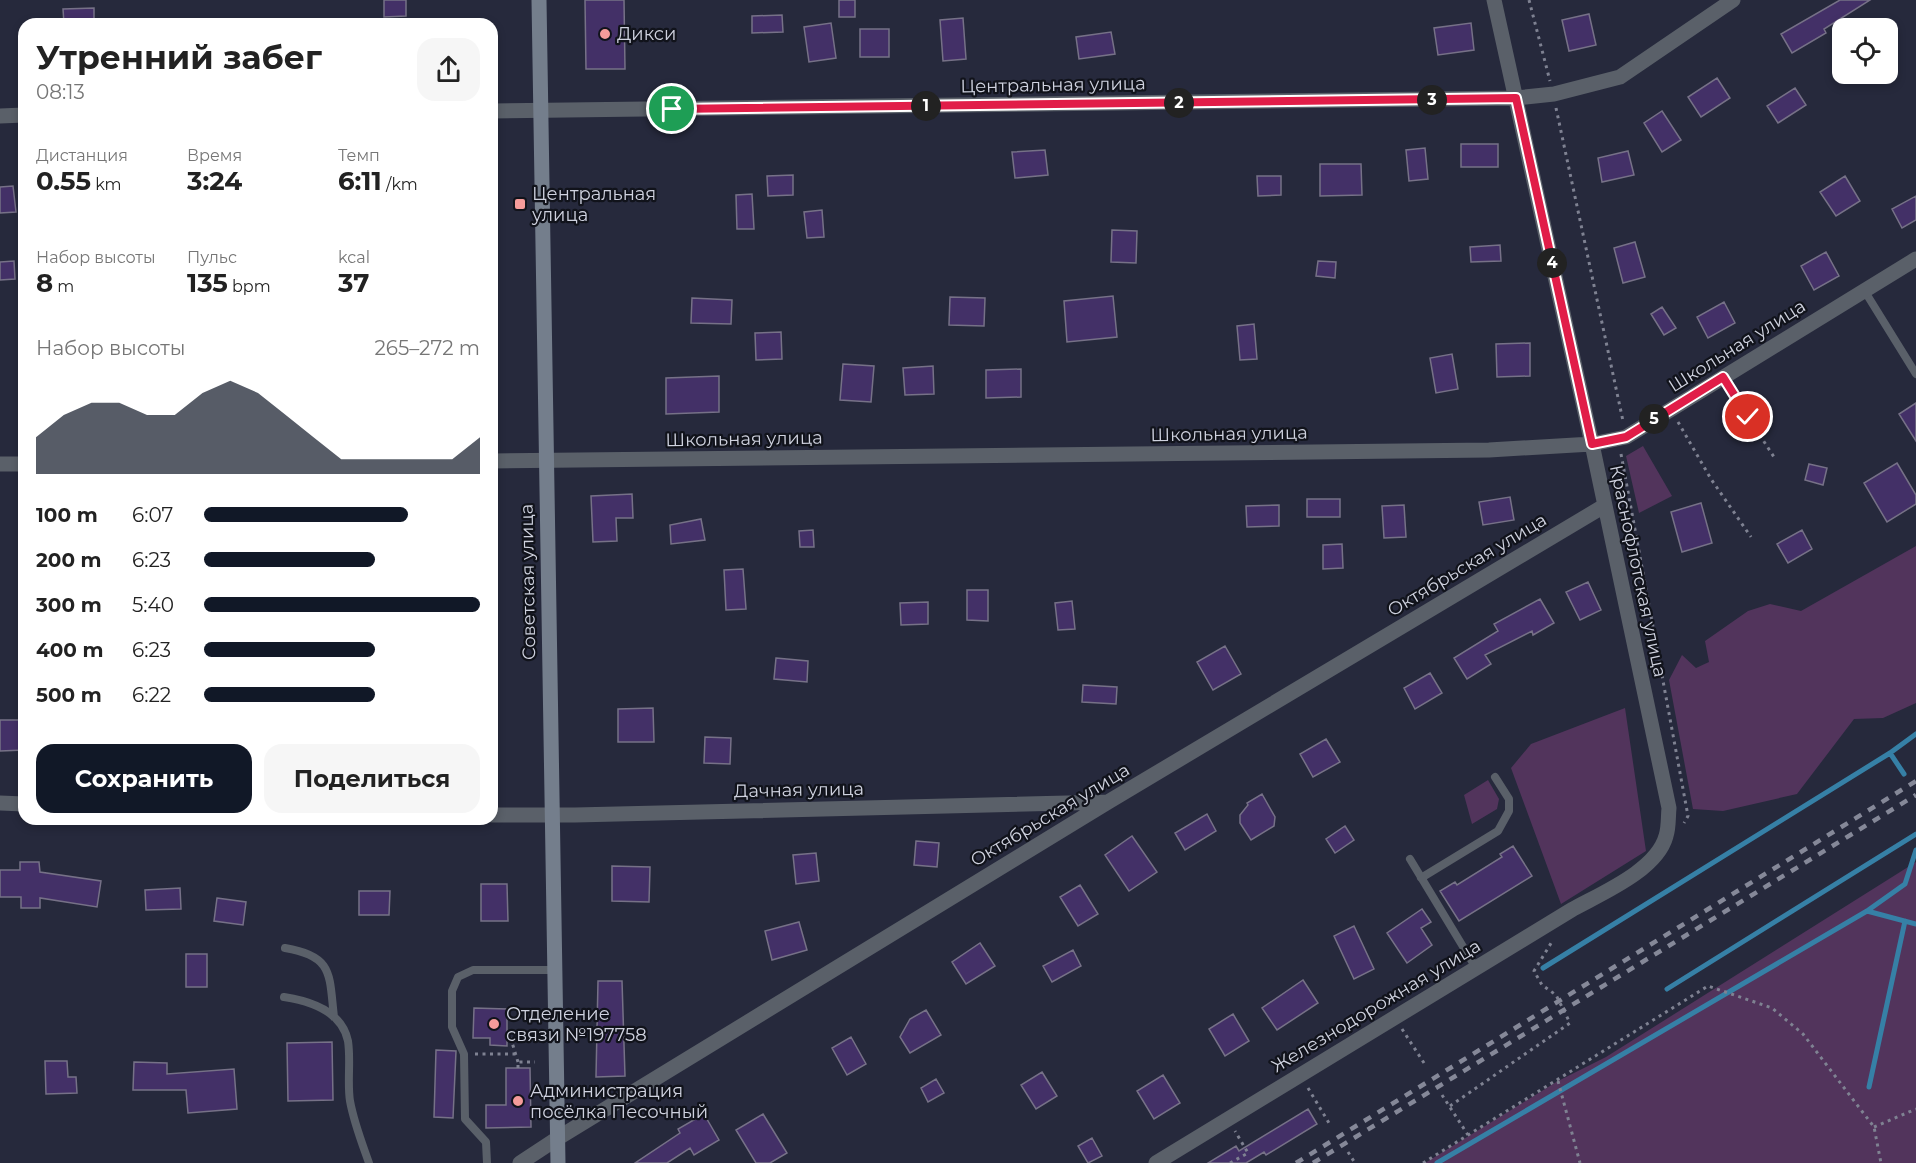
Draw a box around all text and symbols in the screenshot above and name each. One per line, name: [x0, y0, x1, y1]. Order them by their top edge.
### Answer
map controls: [1832, 18, 1898, 84]
button: locate: [1832, 18, 1898, 84]
place label: Дикси: [617, 23, 676, 45]
marker: Дикси: [598, 27, 612, 41]
text: Утренний забег: [36, 37, 322, 77]
button: share: [417, 38, 480, 101]
street label: Центральная улица: [960, 72, 1146, 98]
text: 08:13: [36, 80, 85, 104]
pin: [646, 83, 697, 134]
pin: 3: [1417, 85, 1447, 115]
pin: 2: [1164, 88, 1194, 118]
text: 3: [1427, 90, 1437, 109]
pin: 1: [911, 91, 941, 121]
icon: arrive: [655, 92, 688, 125]
text: 2: [1174, 93, 1184, 112]
text: 1: [923, 96, 929, 115]
text: Дистанция: [36, 146, 128, 165]
text: Время: [187, 146, 242, 165]
text: Темп: [338, 146, 380, 165]
text: 0.55: [36, 165, 91, 197]
text: 3:24: [187, 165, 242, 197]
text: 6:11: [338, 165, 382, 197]
text: km: [91, 175, 122, 194]
text: /km: [382, 175, 418, 194]
place label: Центральная улица: [531, 183, 656, 226]
marker: Центральная улица: [513, 197, 527, 211]
text: Набор высоты: [36, 248, 156, 267]
text: Пульс: [187, 248, 237, 267]
text: kcal: [338, 248, 370, 267]
pin: 4: [1537, 248, 1567, 278]
text: 4: [1546, 253, 1558, 272]
text: 8: [36, 267, 53, 299]
text: 135: [187, 267, 228, 299]
text: 37: [338, 267, 369, 299]
text: m: [53, 277, 74, 296]
text: bpm: [228, 277, 271, 296]
street label: Школьная улица: [1665, 295, 1809, 397]
text: Набор высоты: [36, 336, 185, 360]
text: 265–272 m: [375, 336, 480, 360]
pin: [1722, 391, 1773, 442]
icon: check: [1731, 400, 1764, 433]
pin: 5: [1639, 404, 1669, 434]
text: 5: [1649, 409, 1659, 428]
street label: Школьная улица: [1150, 422, 1308, 446]
street label: Школьная улица: [665, 427, 823, 451]
street label: Краснофлотская улица: [1605, 463, 1671, 679]
text: 100 m: [36, 503, 98, 527]
text: 6:07: [132, 503, 173, 527]
street label: Советская улица: [516, 504, 540, 660]
street label: Октябрьская улица: [1383, 509, 1551, 621]
text: 200 m: [36, 548, 102, 572]
text: 6:23: [132, 548, 171, 572]
text: 300 m: [36, 593, 102, 617]
text: 5:40: [132, 593, 174, 617]
text: 400 m: [36, 638, 104, 662]
text: 6:23: [132, 638, 171, 662]
text: 500 m: [36, 683, 102, 707]
text: 6:22: [132, 683, 171, 707]
button: Сохранить: [36, 744, 252, 813]
button: Поделиться: [264, 744, 480, 813]
street label: Октябрьская улица: [966, 759, 1134, 871]
street label: Дачная улица: [734, 778, 864, 802]
street label: Железнодорожная улица: [1267, 935, 1485, 1077]
place label: Отделение связи №197758: [506, 1003, 647, 1046]
marker: Отделение связи №197758: [487, 1017, 501, 1031]
place label: Администрация посёлка Песочный: [530, 1080, 708, 1123]
marker: Администрация посёлка Песочный: [511, 1094, 525, 1108]

